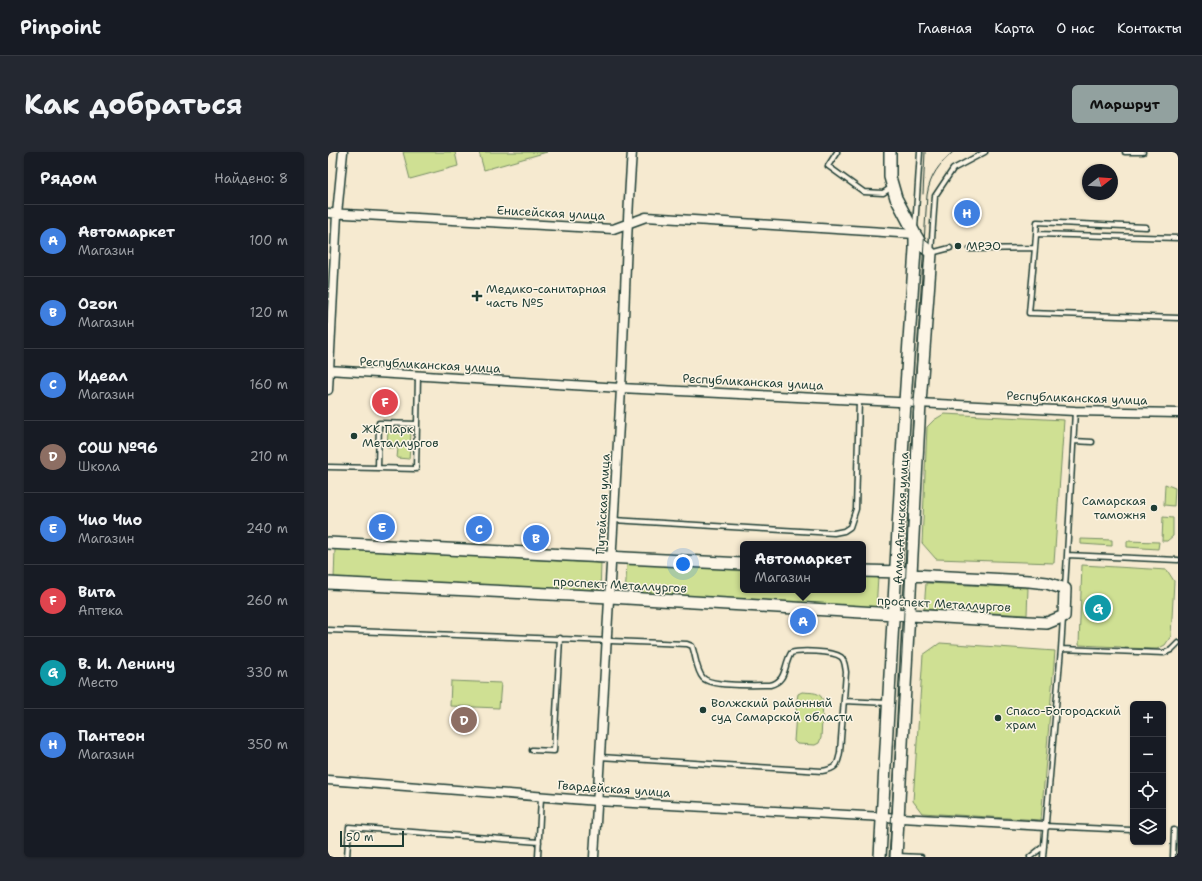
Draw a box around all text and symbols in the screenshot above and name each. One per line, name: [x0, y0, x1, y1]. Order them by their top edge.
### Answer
text: Pinpoint: [20, 15, 101, 40]
text: Главная: [918, 19, 972, 37]
text: Карта: [994, 19, 1034, 37]
text: О нас: [1056, 19, 1095, 37]
text: Контакты: [1117, 19, 1182, 37]
text: Как добраться: [24, 85, 243, 123]
button: Маршрут: [1072, 85, 1178, 123]
north arrow: [1082, 164, 1118, 200]
text: Рядом: [40, 167, 97, 189]
text: Найдено: 8: [214, 170, 288, 187]
pin: H: [954, 198, 980, 228]
street label: Енисейская улица: [496, 202, 606, 224]
text: Автомаркет: [78, 222, 175, 242]
text: A: [48, 232, 58, 249]
text: 100 m: [249, 232, 288, 249]
place label: МРЭО: [966, 238, 1001, 254]
marker: МРЭО: [953, 241, 963, 251]
text: Магазин: [78, 242, 134, 259]
place label: Медико-санитарная часть №5: [486, 281, 606, 311]
marker: Медико-санитарная часть №5: [471, 290, 483, 302]
text: Ozon: [78, 294, 118, 314]
text: B: [49, 304, 57, 321]
text: 120 m: [250, 304, 288, 321]
text: Магазин: [78, 314, 134, 331]
street label: Республиканская улица: [359, 353, 502, 377]
text: Идеал: [78, 366, 128, 386]
street label: Республиканская улица: [682, 370, 825, 394]
text: C: [49, 376, 57, 393]
text: 160 m: [250, 376, 288, 393]
text: Магазин: [78, 386, 134, 403]
pin: F: [372, 387, 398, 417]
street label: Республиканская улица: [1006, 388, 1148, 408]
place label: ЖК Парк Металлургов: [362, 421, 439, 451]
marker: ЖК Парк Металлургов: [349, 431, 359, 441]
text: СОШ №96: [78, 438, 158, 458]
text: D: [48, 448, 58, 465]
text: 210 m: [250, 448, 288, 465]
street label: Алма-Атинская улица: [890, 451, 912, 584]
street label: Путейская улица: [592, 453, 614, 555]
text: Школа: [78, 458, 120, 475]
place label: Самарская таможня: [1082, 493, 1146, 523]
marker: Самарская таможня: [1149, 503, 1159, 513]
text: Чио Чио: [78, 510, 142, 530]
pin: E: [369, 512, 395, 542]
pin: C: [466, 514, 492, 544]
text: E: [49, 520, 57, 537]
text: 240 m: [246, 520, 288, 537]
pin: B: [523, 523, 549, 553]
text: Магазин: [78, 530, 134, 547]
popup: [740, 541, 866, 593]
text: Автомаркет: [755, 549, 851, 569]
your location: [673, 554, 693, 574]
text: Магазин: [755, 569, 811, 586]
street label: проспект Металлургов: [553, 574, 687, 596]
text: Вита: [78, 582, 115, 602]
text: F: [49, 592, 57, 609]
text: 260 m: [246, 592, 288, 609]
street label: проспект Металлургов: [877, 593, 1011, 615]
pin: G: [1085, 593, 1111, 623]
text: Аптека: [78, 602, 123, 619]
pin: A: [790, 606, 816, 636]
text: В. И. Ленину: [78, 654, 175, 674]
text: G: [48, 664, 58, 681]
text: 330 m: [246, 664, 288, 681]
text: Место: [78, 674, 118, 691]
place label: Волжский районный суд Самарской области: [711, 695, 853, 725]
map controls: [1130, 701, 1166, 845]
button: +: [1130, 701, 1166, 737]
place label: Спасо-Богородский храм: [1006, 703, 1121, 733]
pin: D: [451, 705, 477, 735]
marker: Волжский районный суд Самарской области: [698, 705, 708, 715]
marker: Спасо-Богородский храм: [993, 713, 1003, 723]
text: Пантеон: [78, 726, 145, 746]
text: H: [48, 736, 58, 753]
text: 350 m: [247, 736, 288, 753]
button: −: [1130, 737, 1166, 773]
text: Магазин: [78, 746, 134, 763]
button: locate: [1130, 773, 1166, 809]
street label: Гвардейская улица: [557, 777, 672, 801]
button: layers: [1130, 809, 1166, 845]
scale bar: [340, 829, 404, 848]
text: 50 m: [346, 830, 374, 845]

